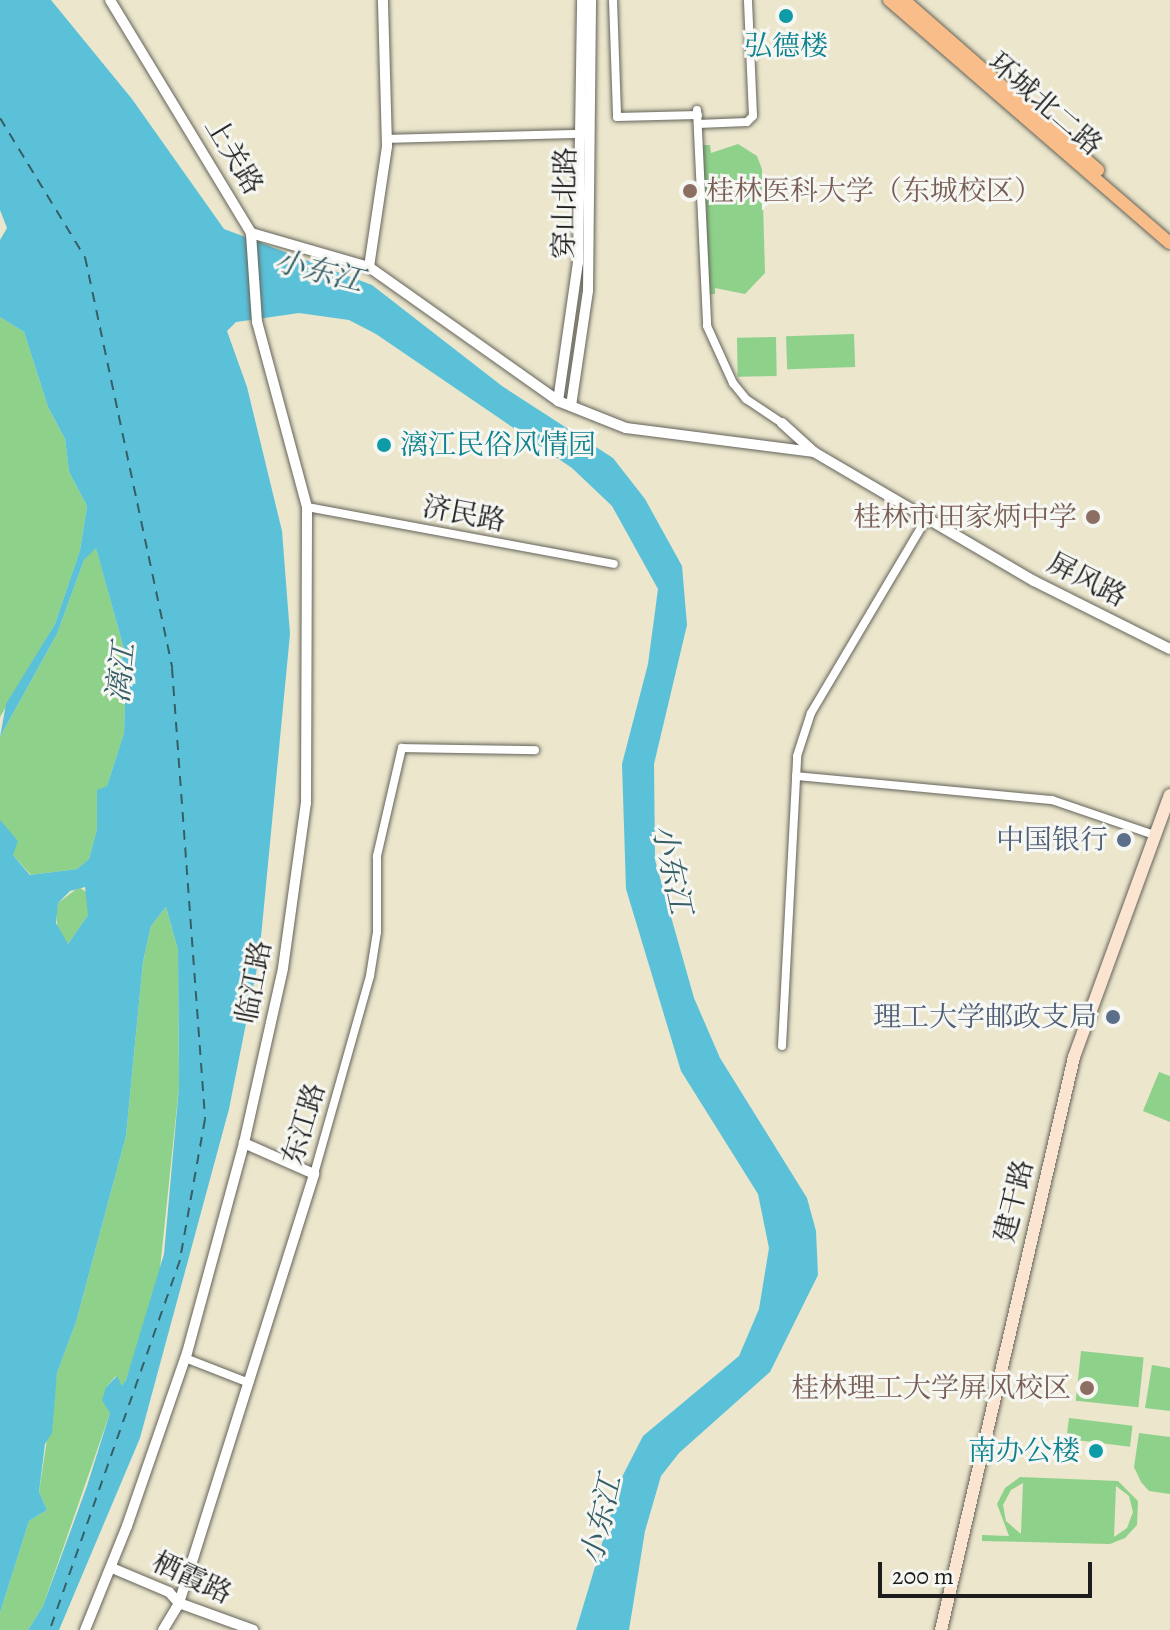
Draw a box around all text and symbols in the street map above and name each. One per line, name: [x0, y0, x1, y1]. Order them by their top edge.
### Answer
marker: 弘德楼: [777, 7, 795, 25]
place label: 弘德楼: [744, 29, 828, 63]
street label: 环城北二路: [981, 45, 1109, 163]
street label: 上关路: [198, 111, 270, 201]
street label: 穿山北路: [547, 147, 583, 259]
place label: 桂林医科大学（东城校区）: [706, 174, 1042, 208]
marker: 桂林医科大学（东城校区）: [681, 182, 699, 200]
water label: 小东江: [271, 243, 367, 299]
place label: 漓江民俗风情园: [400, 428, 596, 462]
marker: 漓江民俗风情园: [375, 436, 393, 454]
street label: 济民路: [420, 489, 508, 539]
place label: 桂林市田家炳中学: [853, 500, 1077, 534]
marker: 桂林市田家炳中学: [1084, 508, 1102, 526]
street label: 屏风路: [1042, 546, 1132, 614]
water label: 漓江: [100, 641, 142, 705]
water label: 小东江: [645, 821, 699, 917]
place label: 中国银行: [996, 823, 1108, 857]
marker: 中国银行: [1115, 831, 1133, 849]
street label: 临江路: [229, 938, 279, 1026]
place label: 理工大学邮政支局: [873, 1000, 1097, 1034]
marker: 理工大学邮政支局: [1104, 1008, 1122, 1026]
street label: 东江路: [276, 1079, 332, 1169]
street label: 建干路: [988, 1156, 1040, 1246]
place label: 桂林理工大学屏风校区: [791, 1371, 1071, 1405]
marker: 桂林理工大学屏风校区: [1078, 1379, 1096, 1397]
place label: 南办公楼: [968, 1434, 1080, 1468]
marker: 南办公楼: [1087, 1442, 1105, 1460]
water label: 小东江: [573, 1472, 629, 1568]
street label: 栖霞路: [147, 1545, 237, 1611]
scale bar: [882, 1546, 1096, 1596]
text: 200 m: [892, 1560, 954, 1592]

